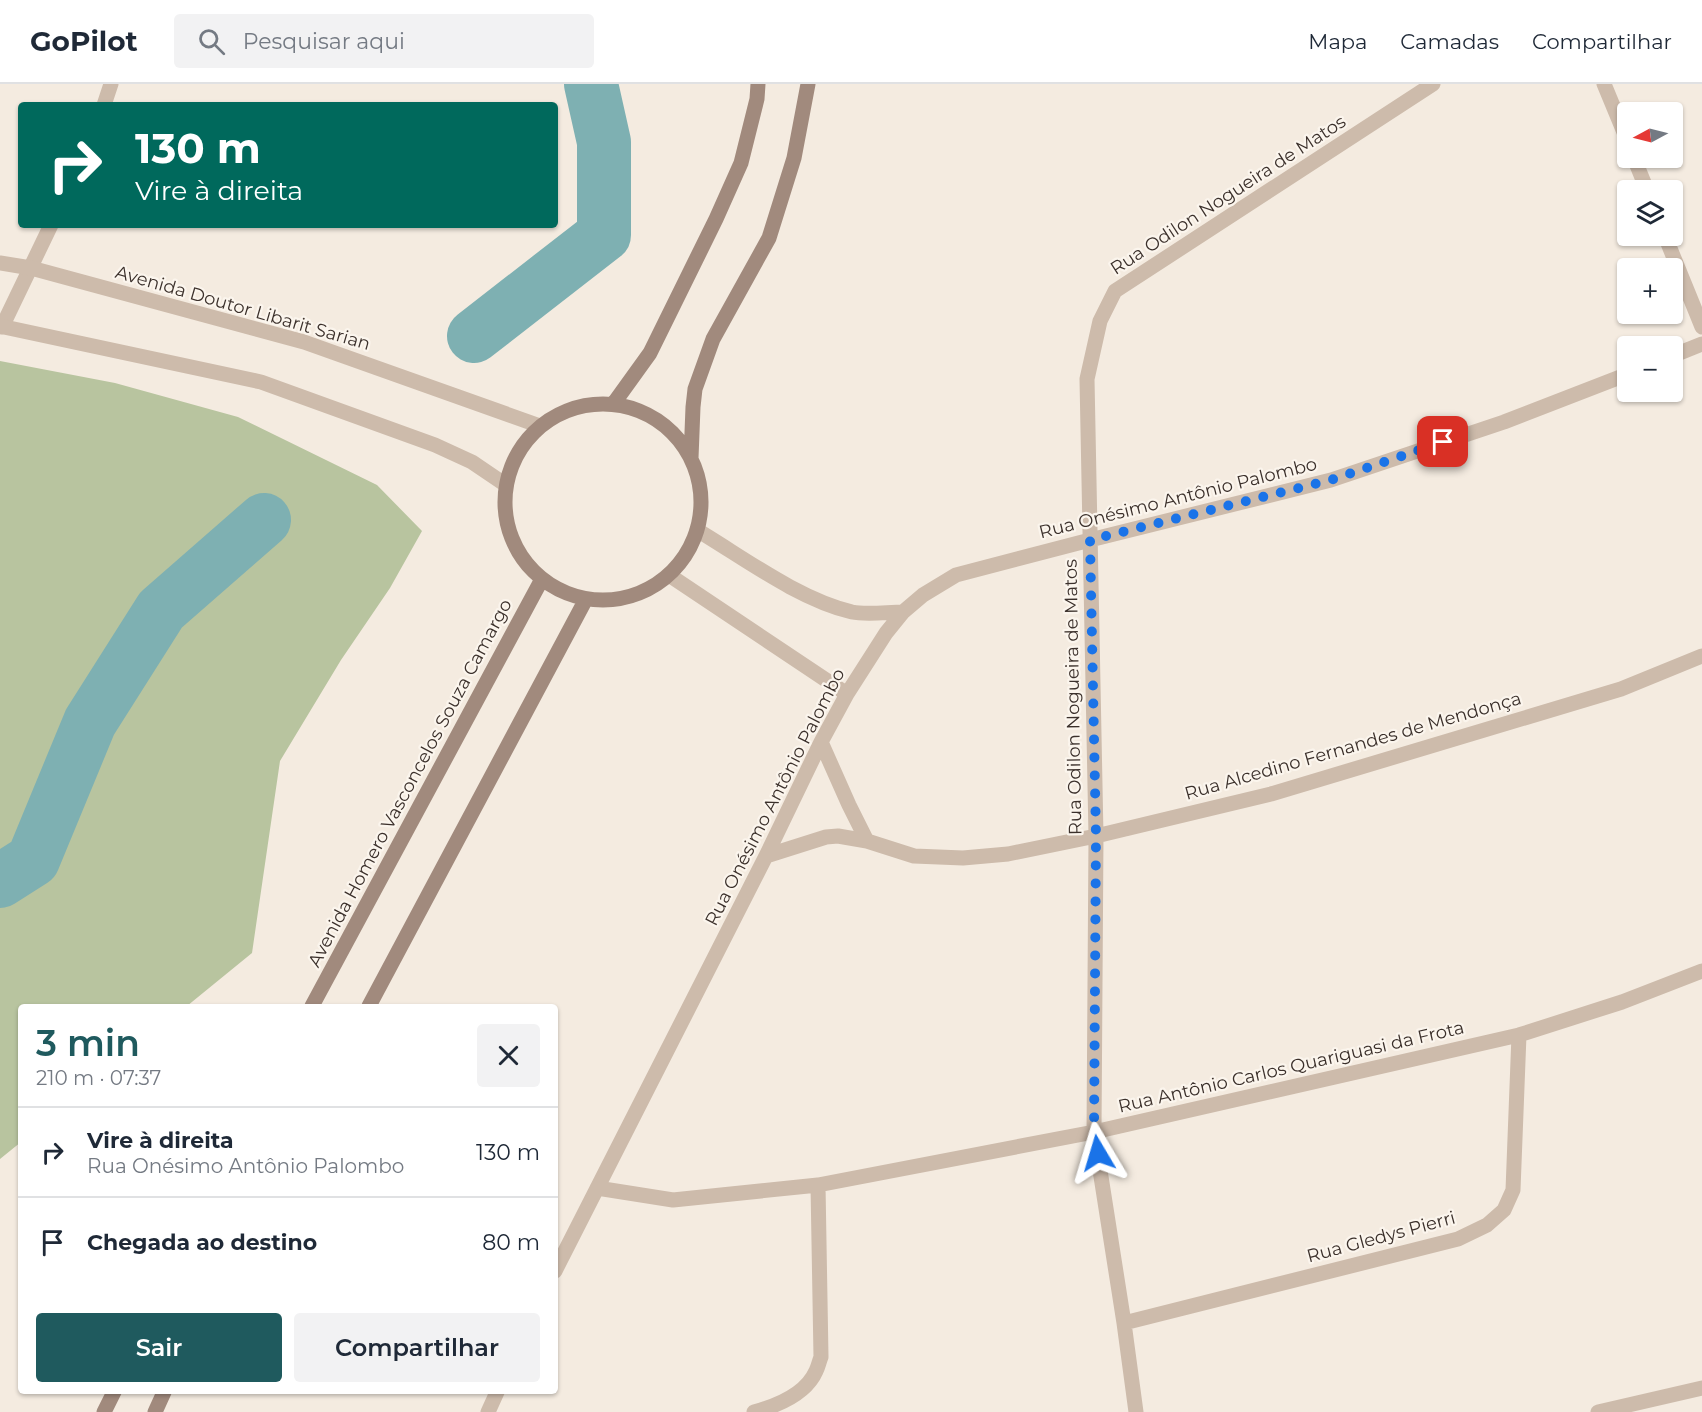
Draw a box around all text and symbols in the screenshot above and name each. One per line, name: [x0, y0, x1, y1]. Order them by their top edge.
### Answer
search box: [174, 14, 594, 68]
text: GoPilot: [30, 24, 138, 58]
icon: search: [195, 25, 228, 58]
text: Pesquisar aqui: [243, 28, 405, 55]
text: Mapa: [1308, 29, 1367, 54]
text: Camadas: [1400, 29, 1499, 54]
text: Compartilhar: [1532, 29, 1672, 54]
north arrow: [1617, 102, 1683, 168]
map controls: [1617, 102, 1683, 402]
street label: Rua Odilon Nogueira de Matos: [1106, 110, 1350, 279]
text: 130 m: [135, 122, 261, 174]
icon: right: [36, 126, 114, 204]
text: Vire à direita: [135, 174, 303, 207]
button: layers: [1617, 180, 1683, 246]
button: +: [1617, 258, 1683, 324]
street label: Avenida Doutor Libarit Sarian: [113, 261, 373, 355]
button: −: [1617, 336, 1683, 402]
pin: [1417, 416, 1468, 467]
icon: arrive: [1426, 425, 1459, 458]
street label: Rua Onésimo Antônio Palombo: [1037, 453, 1319, 543]
street label: Rua Odilon Nogueira de Matos: [1060, 559, 1086, 835]
street label: Avenida Homero Vasconcelos Souza Camargo: [303, 595, 517, 971]
street label: Rua Onésimo Antônio Palombo: [700, 665, 850, 929]
street label: Rua Alcedino Fernandes de Mendonça: [1182, 687, 1524, 805]
street label: Rua Antônio Carlos Quariguasi da Frota: [1116, 1016, 1466, 1118]
text: 3 min: [36, 1021, 140, 1065]
button: close: [477, 1024, 540, 1087]
text: 210 m · 07:37: [36, 1066, 161, 1090]
position arrow: [1066, 1121, 1130, 1185]
text: Vire à direita: [87, 1127, 234, 1154]
icon: right: [36, 1136, 69, 1169]
text: 130 m: [476, 1139, 540, 1166]
text: Rua Onésimo Antônio Palombo: [87, 1154, 404, 1178]
street label: Rua Gledys Pierri: [1304, 1207, 1458, 1267]
icon: arrive: [36, 1226, 69, 1259]
text: Chegada ao destino: [87, 1229, 317, 1256]
text: 80 m: [482, 1229, 540, 1256]
button: Sair: [36, 1313, 282, 1382]
button: Compartilhar: [294, 1313, 540, 1382]

